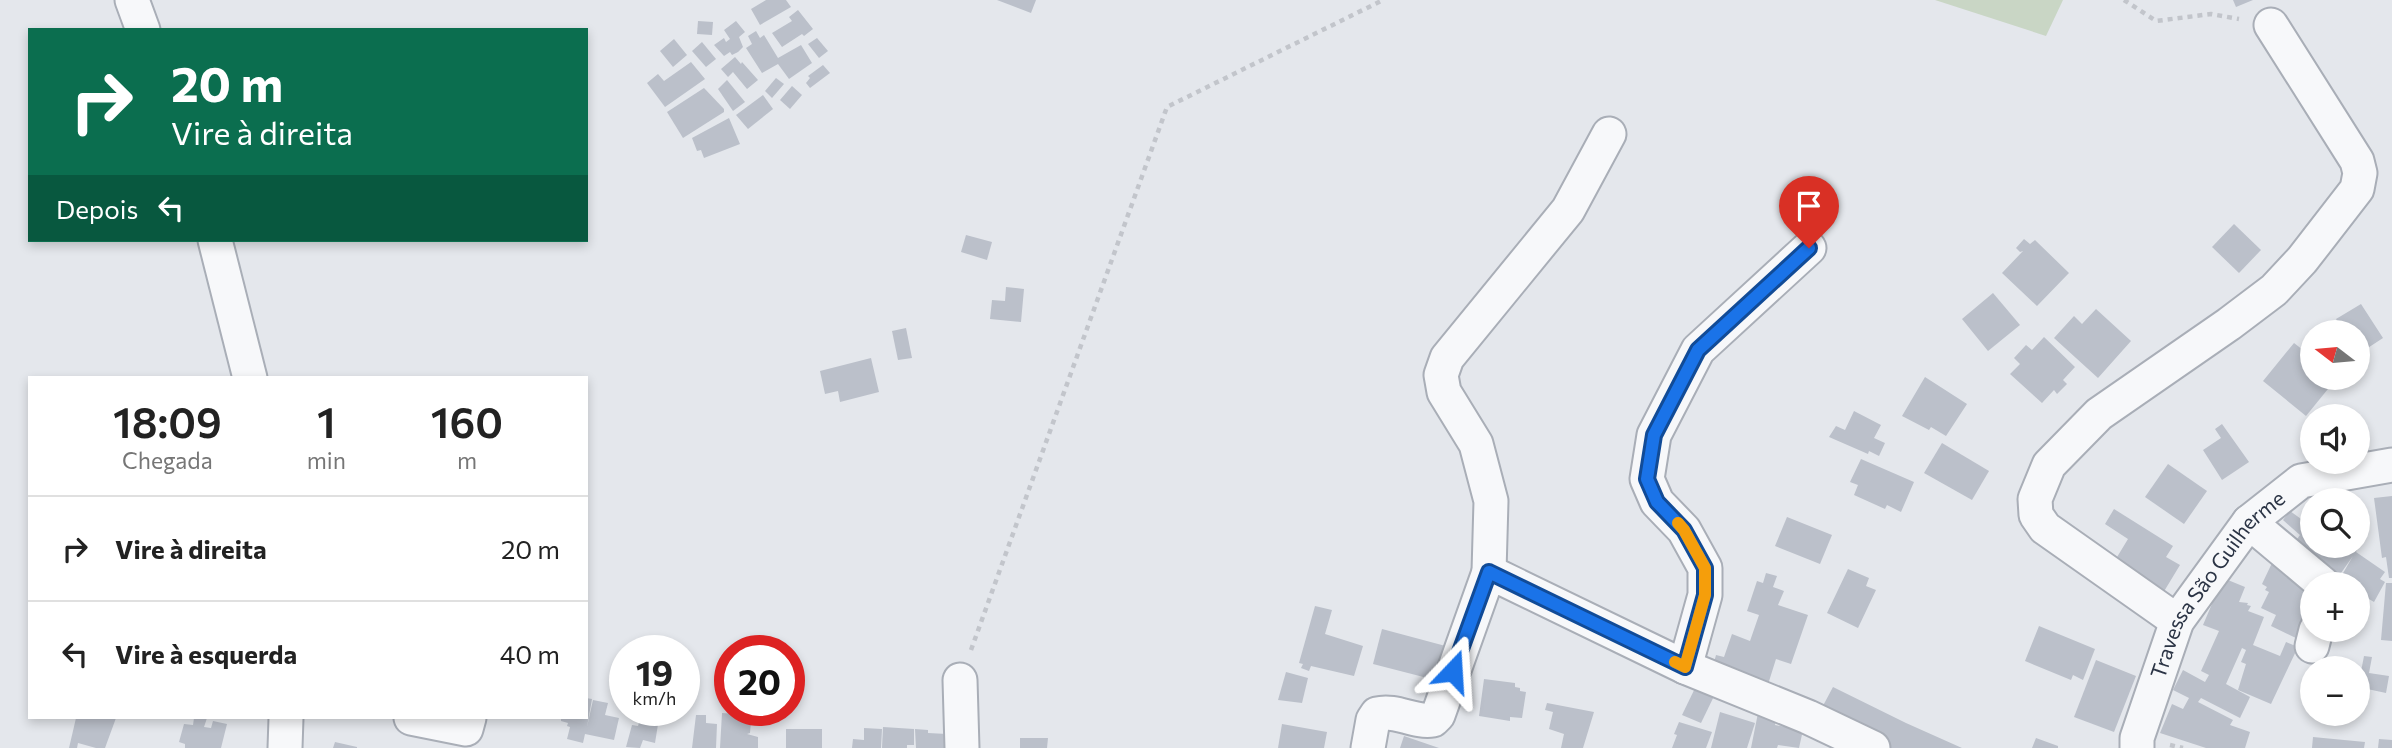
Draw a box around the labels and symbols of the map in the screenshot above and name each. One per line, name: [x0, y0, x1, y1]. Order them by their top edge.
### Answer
pin: [1779, 176, 1839, 248]
north arrow: [2300, 320, 2370, 390]
street label: Travessa São Guilherme: [2144, 485, 2289, 681]
position arrow: [1416, 634, 1490, 708]
speed limit sign: 20: [714, 635, 805, 726]

